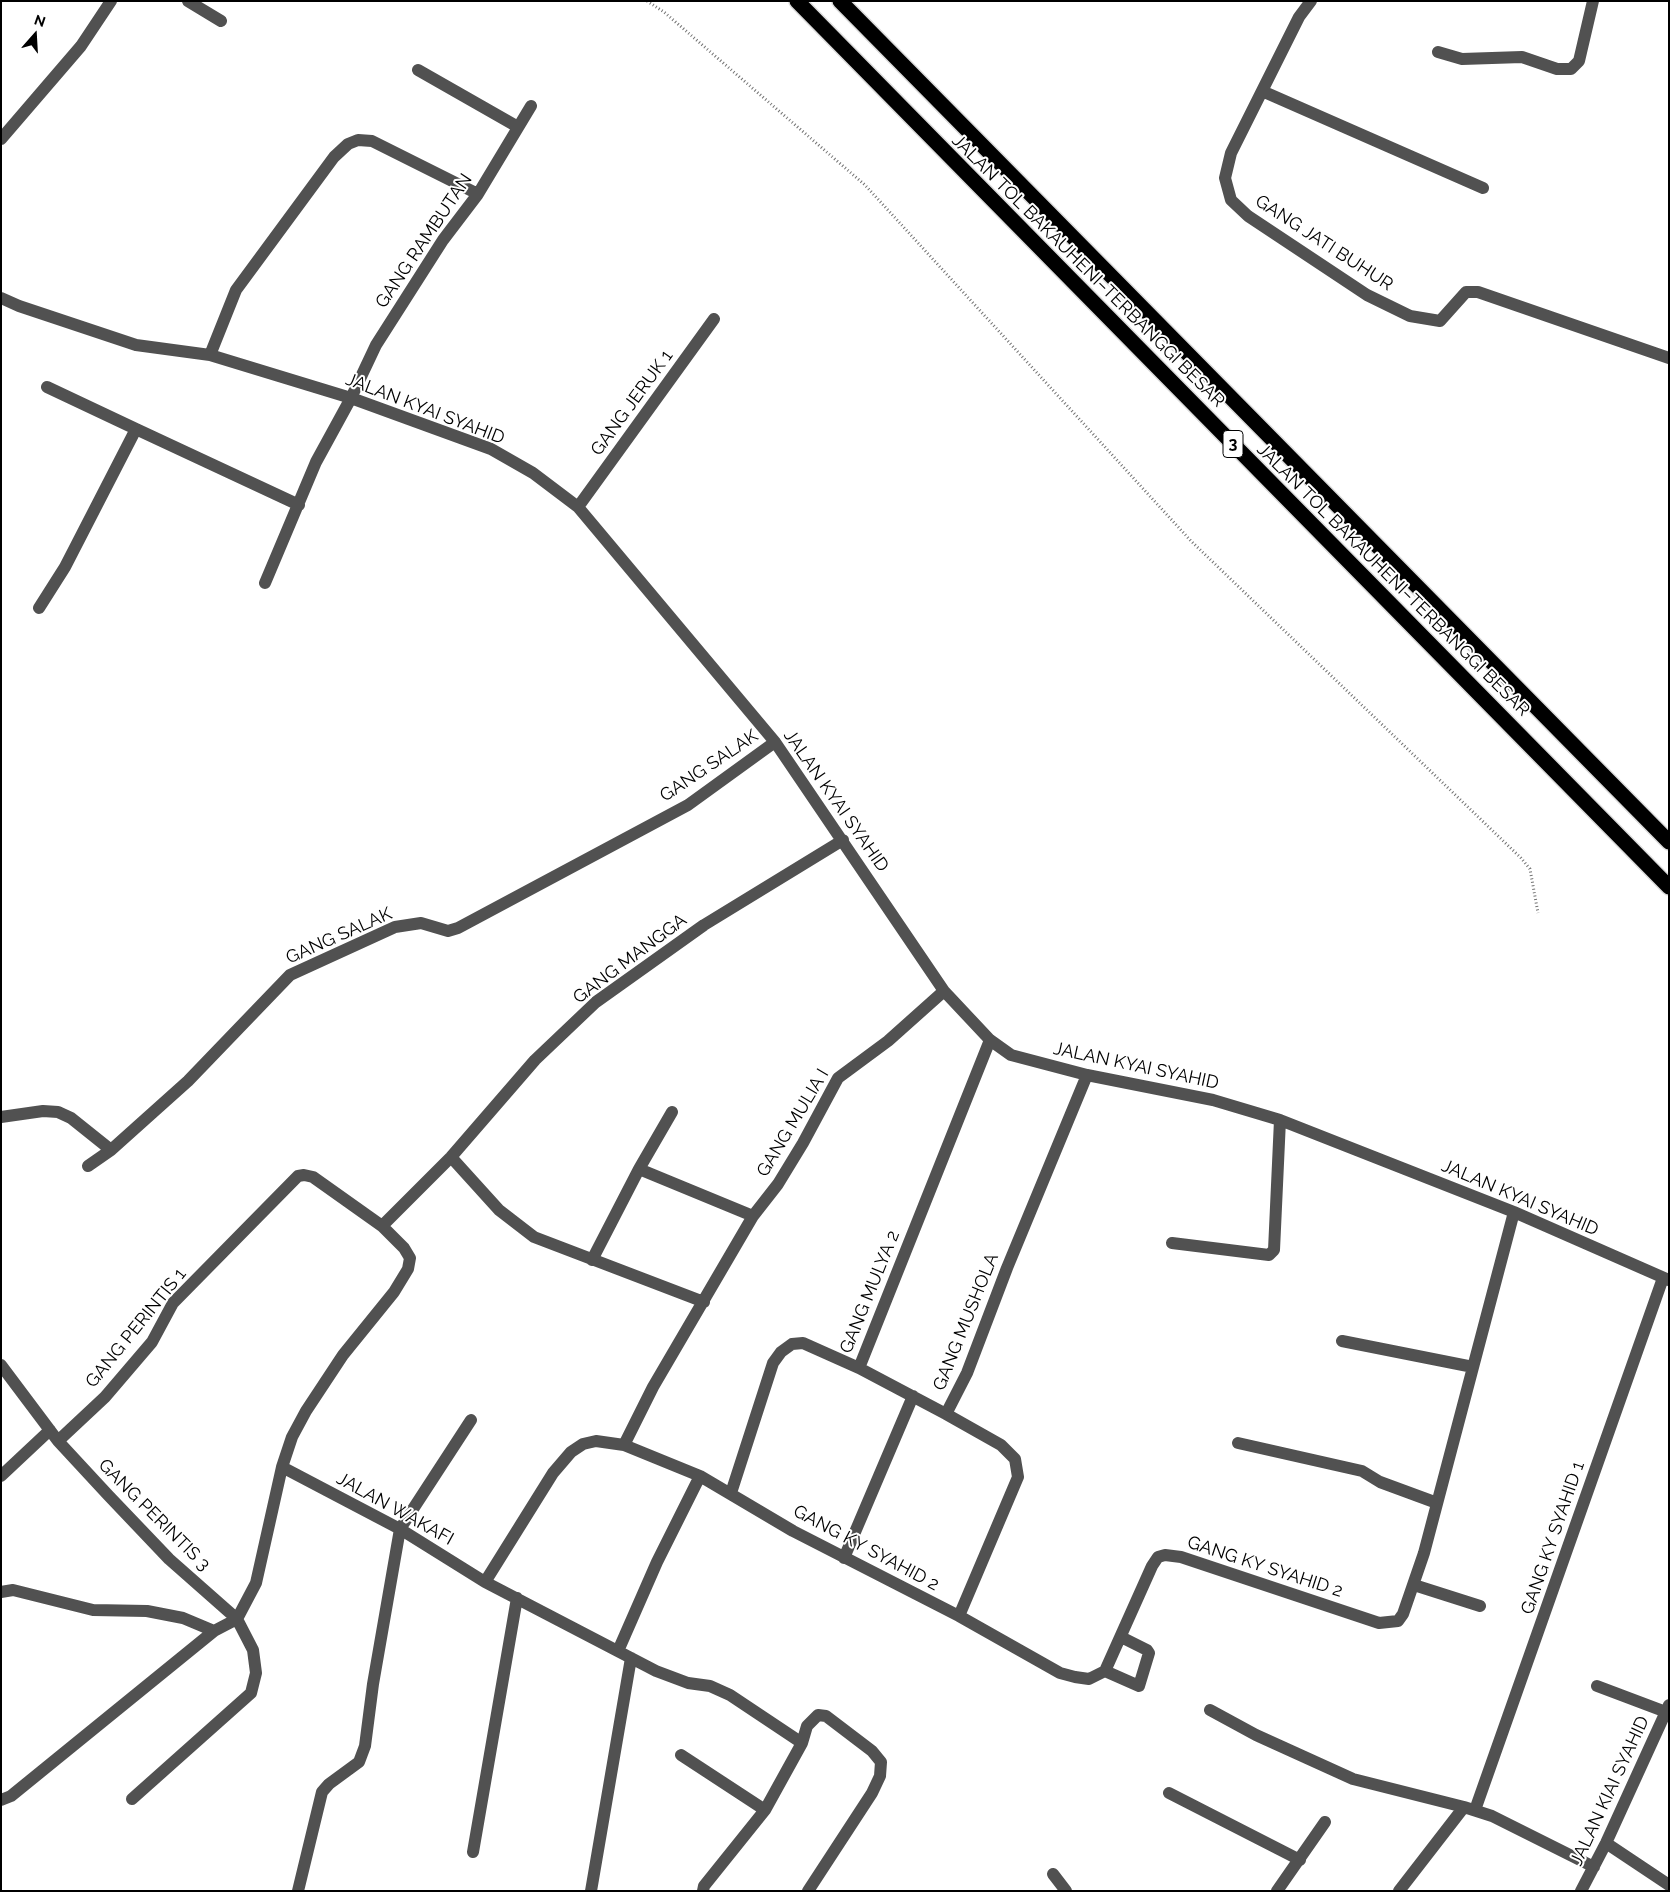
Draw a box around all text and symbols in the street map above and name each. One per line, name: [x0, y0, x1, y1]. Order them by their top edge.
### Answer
north arrow: [10, 10, 60, 60]
text: N: [32, 12, 48, 30]
street label: JALAN TOL BAKAUHENI–TERBANGGI BESAR: [947, 130, 1229, 412]
street label: GANG RAMBUTAN: [371, 170, 477, 312]
street label: GANG JATI BUHUR: [1251, 190, 1397, 296]
street label: GANG JERUK 1: [586, 346, 678, 460]
street label: JALAN KYAI SYAHID: [342, 369, 508, 449]
road number: 3: [1223, 430, 1243, 458]
street label: JALAN TOL BAKAUHENI–TERBANGGI BESAR: [1252, 439, 1534, 721]
street label: GANG SALAK: [656, 725, 762, 807]
street label: JALAN KYAI SYAHID: [779, 726, 893, 876]
street label: GANG SALAK: [283, 903, 395, 969]
street label: GANG MANGGA: [569, 909, 691, 1009]
street label: JALAN KYAI SYAHID: [1051, 1038, 1221, 1094]
street label: GANG MULIA I: [752, 1065, 834, 1181]
street label: JALAN KYAI SYAHID: [1438, 1155, 1602, 1241]
street label: GANG MULYA 2: [836, 1227, 904, 1357]
street label: GANG MUSHOLA: [929, 1250, 1003, 1394]
street label: GANG PERINTIS 1: [81, 1264, 191, 1392]
street label: GANG PERINTIS 3: [94, 1455, 214, 1575]
street label: GANG KY SYAHID 1: [1517, 1459, 1589, 1617]
street label: JALAN WAKAFI: [333, 1468, 457, 1550]
street label: GANG KY SYAHID 2: [789, 1500, 943, 1596]
street label: GANG KY SYAHID 2: [1185, 1532, 1345, 1602]
street label: JALAN KIAI SYAHID: [1566, 1713, 1654, 1869]

